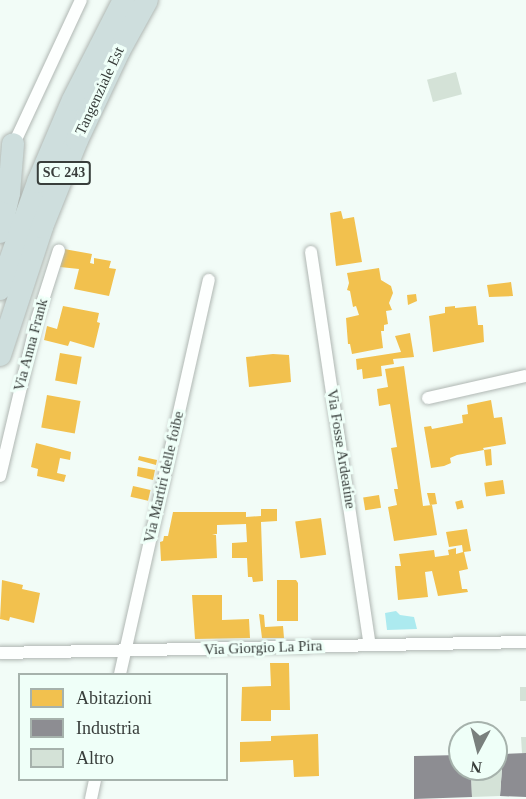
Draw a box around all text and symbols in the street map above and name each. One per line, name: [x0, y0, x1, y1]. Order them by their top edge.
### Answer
street label: Tangenziale Est: [72, 44, 128, 138]
road number: SC 243: [36, 162, 92, 184]
street label: Via Anna Frank: [10, 296, 52, 394]
street label: Via Fosse Ardeatine: [323, 388, 359, 510]
street label: Via Martiri delle foibe: [140, 409, 188, 545]
street label: Via Giorgio La Pira: [204, 637, 322, 659]
legend: [18, 673, 228, 781]
text: Abitazioni: [76, 688, 152, 708]
text: Industria: [76, 718, 140, 738]
north arrow: [448, 721, 508, 781]
text: Altro: [76, 748, 114, 768]
text: N: [469, 758, 483, 777]

